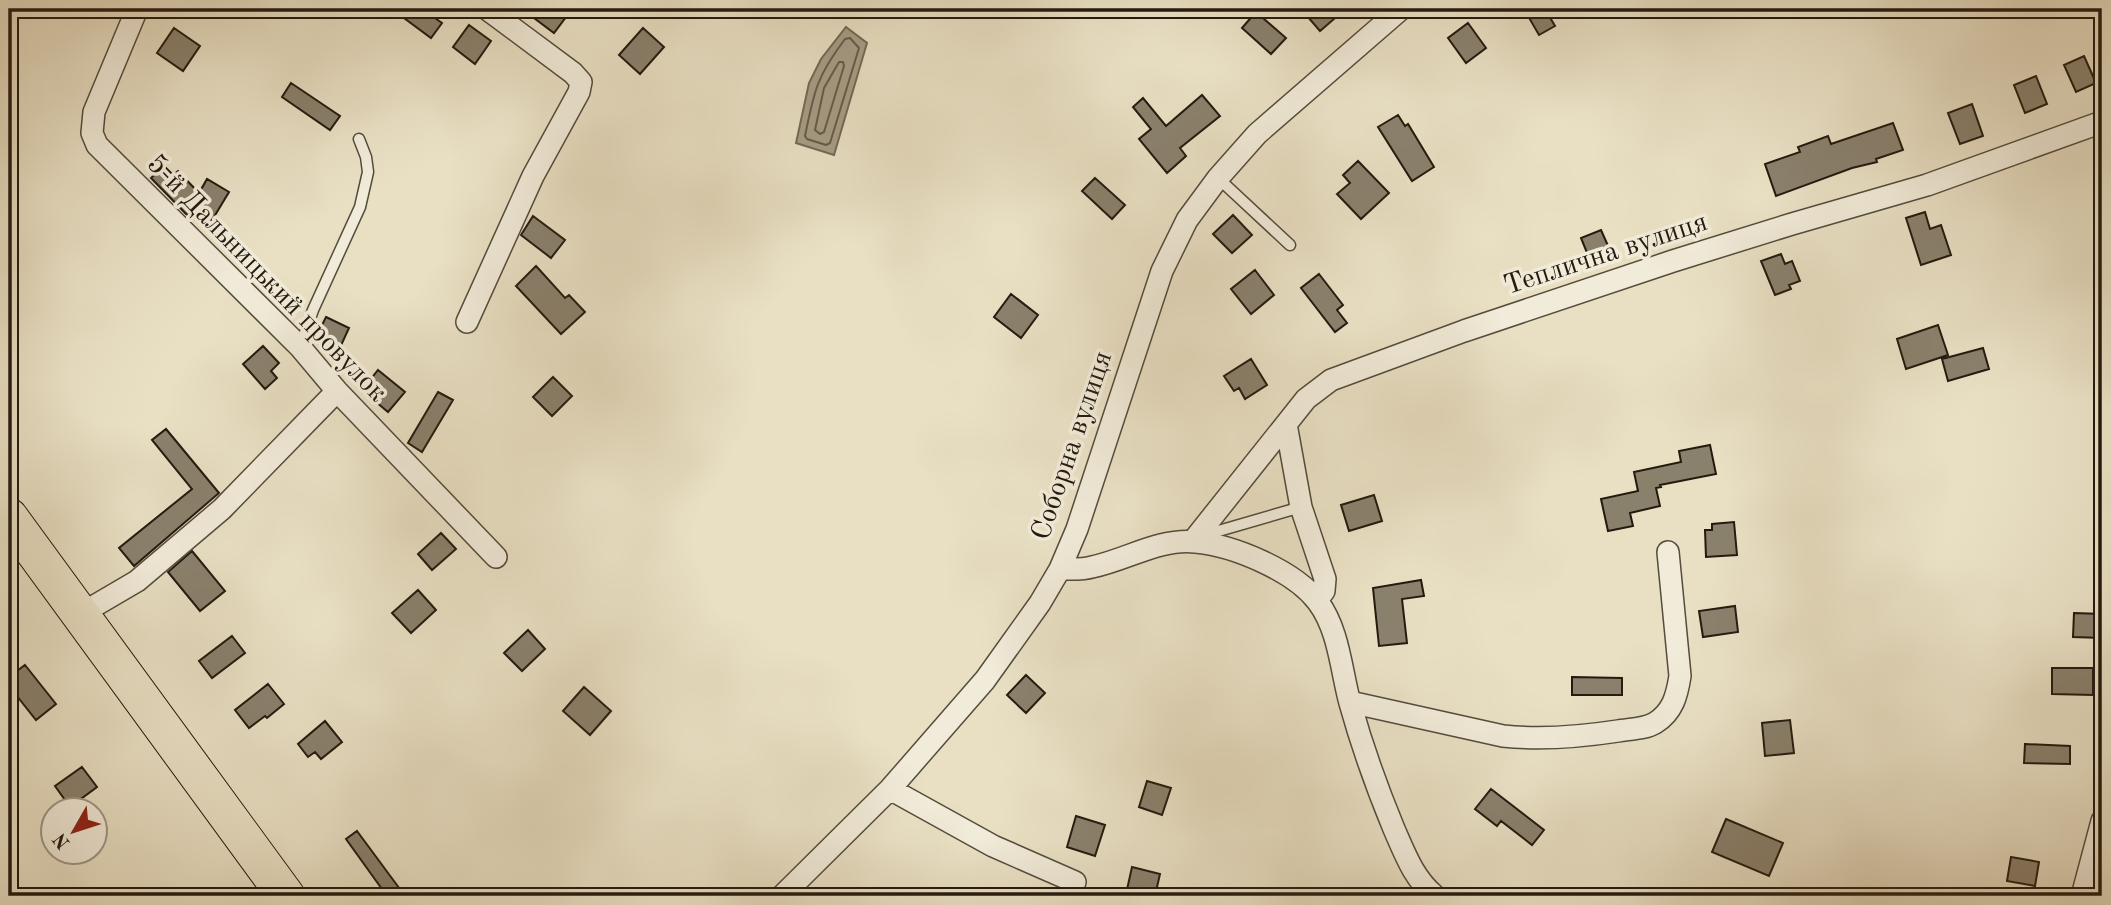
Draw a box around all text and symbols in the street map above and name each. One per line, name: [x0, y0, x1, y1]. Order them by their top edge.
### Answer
street label: 5-й Дальницький провулок: [141, 150, 391, 408]
street label: Теплична вулиця: [1501, 209, 1711, 301]
street label: Соборна вулиця: [1028, 348, 1118, 544]
north arrow: [38, 796, 108, 866]
text: N: [50, 828, 75, 852]

